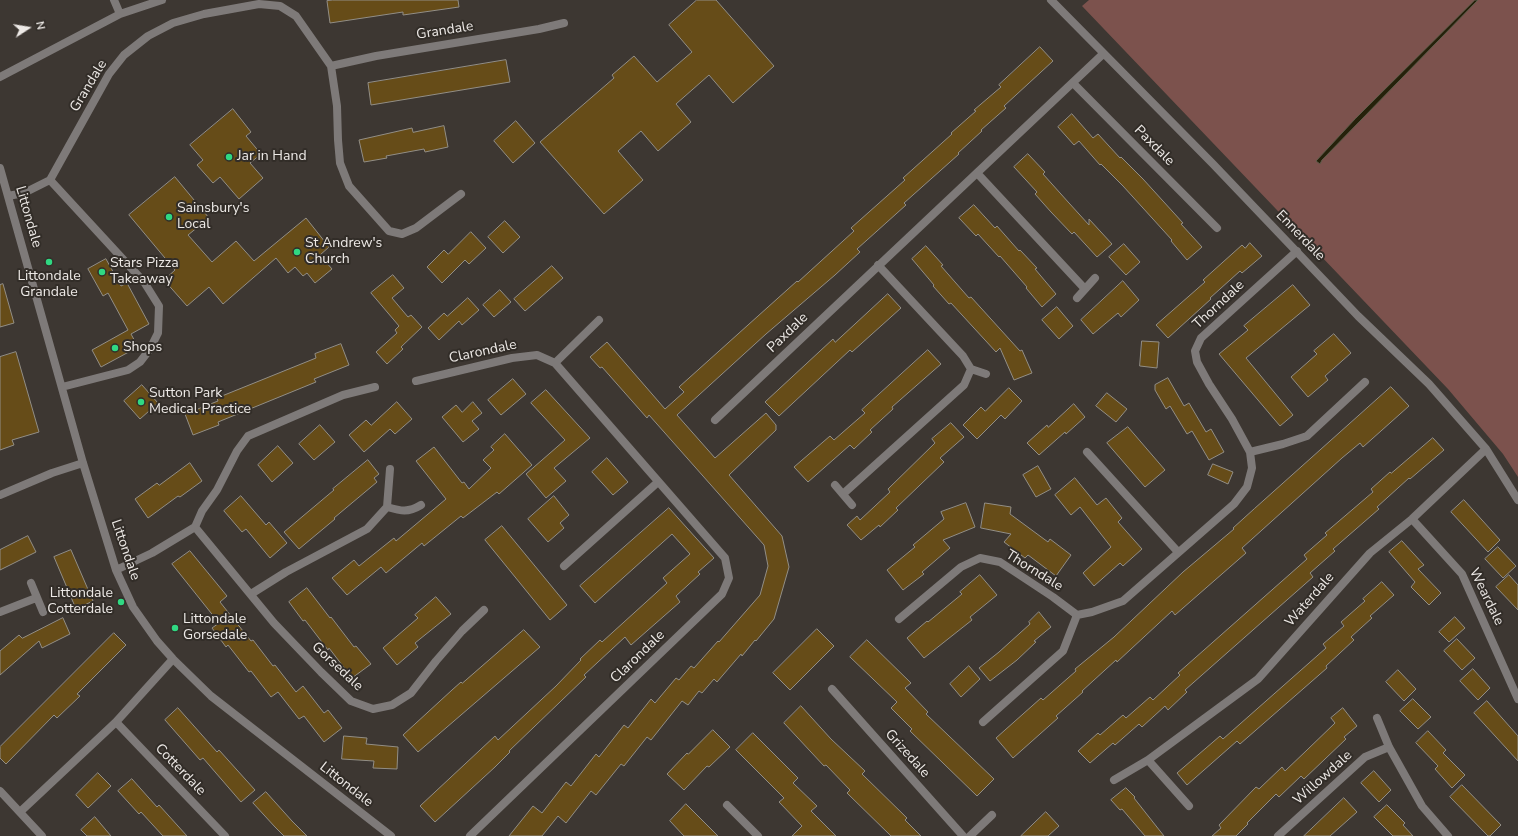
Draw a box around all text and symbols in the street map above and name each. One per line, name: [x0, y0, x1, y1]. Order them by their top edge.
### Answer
north arrow: [8, 8, 48, 48]
street label: Grandale: [415, 18, 475, 44]
text: N: [32, 20, 48, 31]
street label: Grandale: [67, 57, 111, 115]
street label: Paxdale: [1130, 122, 1178, 170]
place label: Jar in Hand: [237, 149, 307, 165]
marker: Jar in Hand: [224, 152, 234, 162]
street label: Littondale: [11, 184, 45, 250]
place label: Sainsbury's Local: [177, 201, 249, 234]
street label: Ennerdale: [1272, 207, 1328, 265]
marker: Sainsbury's Local: [164, 212, 174, 222]
place label: St Andrew's Church: [305, 236, 382, 268]
marker: St Andrew's Church: [292, 247, 302, 257]
place label: Stars Pizza Takeaway: [110, 256, 179, 288]
marker: Littondale Grandale: [44, 257, 54, 267]
marker: Stars Pizza Takeaway: [97, 267, 107, 277]
place label: Littondale Grandale: [17, 269, 81, 302]
street label: Thorndale: [1190, 277, 1248, 333]
street label: Paxdale: [764, 310, 812, 356]
street label: Clarondale: [448, 337, 518, 367]
place label: Shops: [123, 340, 162, 356]
marker: Shops: [110, 343, 120, 353]
place label: Sutton Park Medical Practice: [149, 386, 251, 418]
marker: Sutton Park Medical Practice: [136, 397, 146, 407]
street label: Littondale: [107, 517, 143, 583]
street label: Thorndale: [1002, 547, 1066, 595]
street label: Weardale: [1465, 566, 1507, 628]
street label: Waterdale: [1282, 569, 1338, 631]
place label: Littondale Cotterdale: [47, 586, 113, 618]
marker: Littondale Cotterdale: [116, 597, 126, 607]
place label: Littondale Gorsedale: [183, 612, 247, 644]
marker: Littondale Gorsedale: [170, 623, 180, 633]
street label: Clarondale: [607, 627, 669, 687]
street label: Gorsedale: [308, 639, 366, 695]
street label: Grizedale: [881, 726, 933, 782]
street label: Cotterdale: [151, 741, 209, 799]
street label: Willowdale: [1290, 747, 1356, 809]
street label: Littondale: [316, 759, 376, 811]

